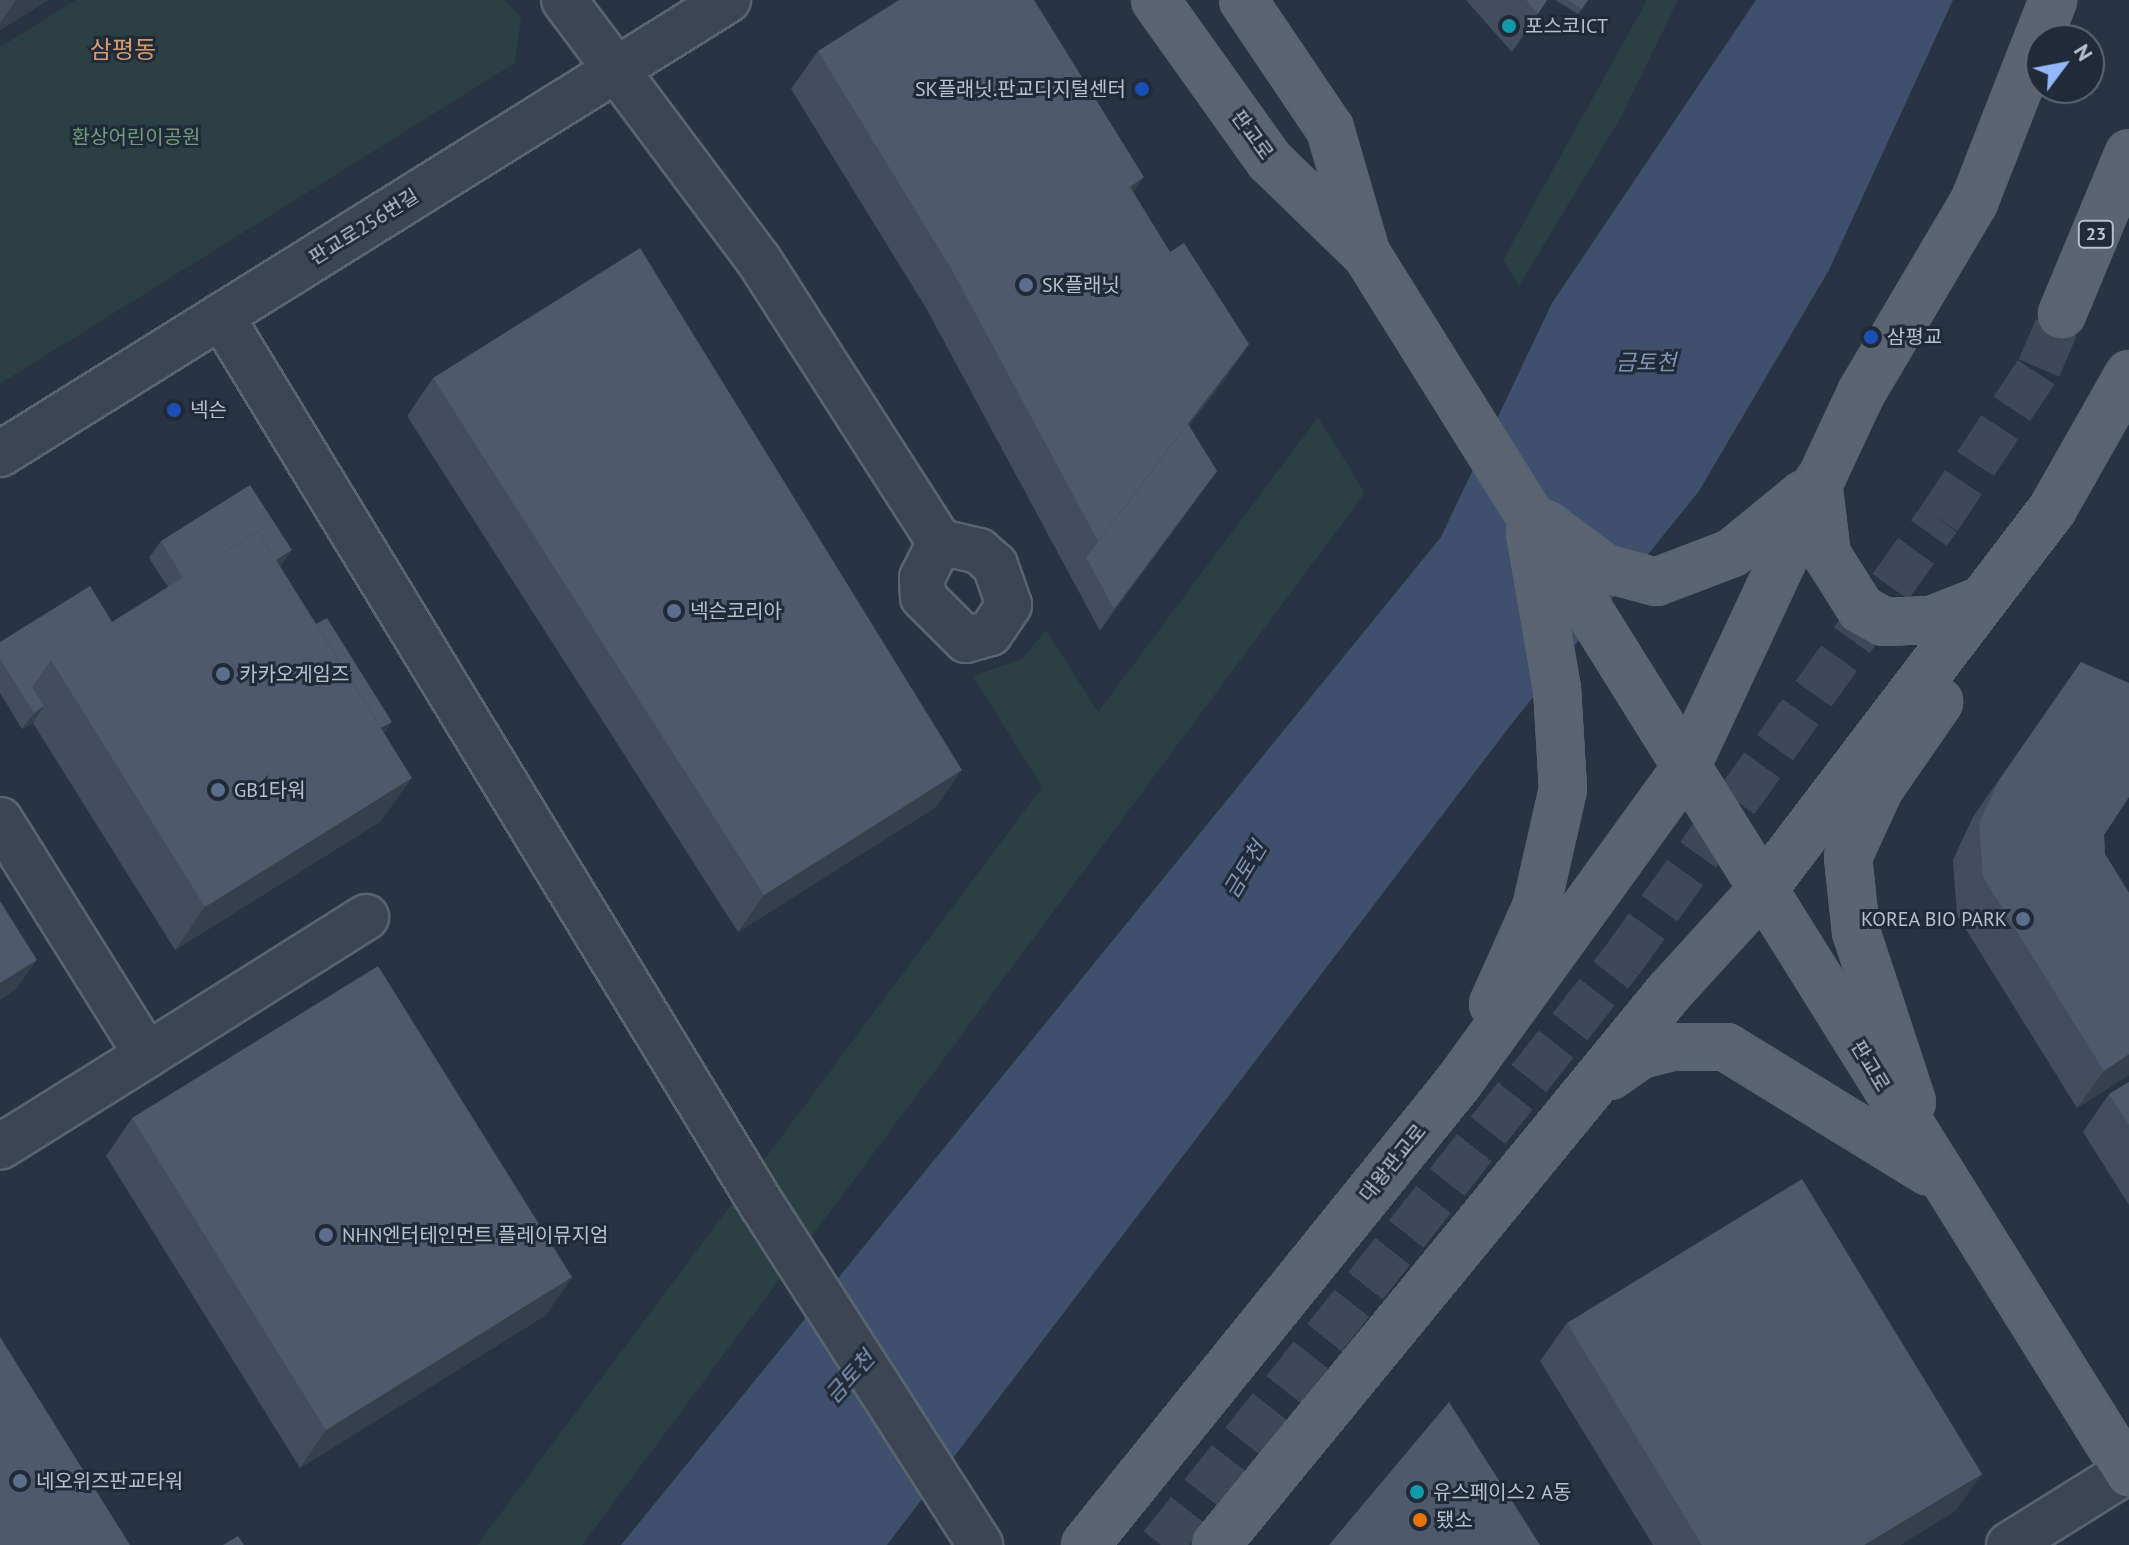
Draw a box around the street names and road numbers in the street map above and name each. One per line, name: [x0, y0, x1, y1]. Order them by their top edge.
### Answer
street label: 판교로: [1226, 106, 1278, 164]
street label: 판교로256번길: [305, 184, 423, 270]
road number: 23: [2076, 220, 2116, 248]
street label: 판교로: [1845, 1036, 1895, 1096]
street label: 대왕판교로: [1355, 1120, 1431, 1206]

